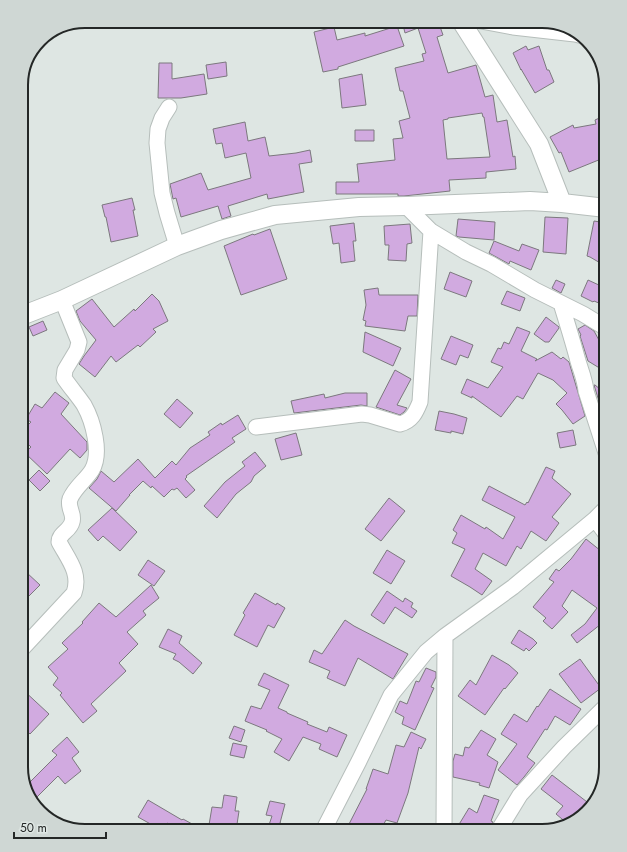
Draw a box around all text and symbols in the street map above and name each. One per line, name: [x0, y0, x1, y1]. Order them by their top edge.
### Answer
scale bar: [14, 814, 106, 840]
text: 50 m: [20, 819, 47, 837]

